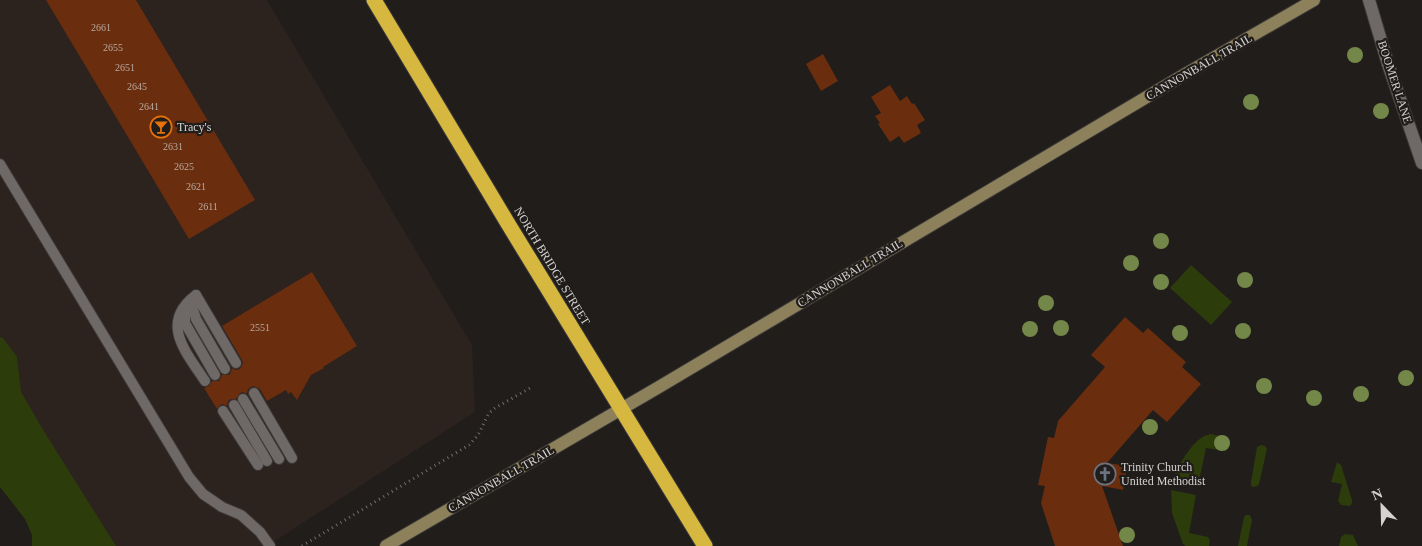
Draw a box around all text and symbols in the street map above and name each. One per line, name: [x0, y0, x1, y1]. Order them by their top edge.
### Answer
house number: 2661: [91, 22, 111, 33]
street label: CANNONBALL TRAIL: [1143, 31, 1255, 103]
street label: BOOMER LANE: [1375, 39, 1415, 125]
house number: 2655: [103, 42, 123, 53]
house number: 2651: [115, 62, 135, 73]
house number: 2645: [127, 81, 147, 92]
house number: 2641: [139, 101, 159, 112]
bar icon: Tracy's: [149, 115, 173, 139]
place label: Tracy's: [177, 120, 212, 134]
house number: 2631: [163, 141, 183, 152]
house number: 2625: [174, 161, 194, 172]
house number: 2621: [186, 181, 206, 192]
house number: 2611: [198, 201, 218, 212]
street label: NORTH BRIDGE STREET: [511, 204, 593, 328]
street label: CANNONBALL TRAIL: [795, 236, 905, 310]
house number: 2551: [250, 322, 270, 333]
street label: CANNONBALL TRAIL: [445, 443, 557, 515]
place label: Trinity Church United Methodist: [1121, 460, 1206, 488]
church icon: Trinity Church United Methodist: [1093, 462, 1117, 486]
north arrow: [1357, 481, 1407, 531]
text: N: [1370, 486, 1385, 503]

